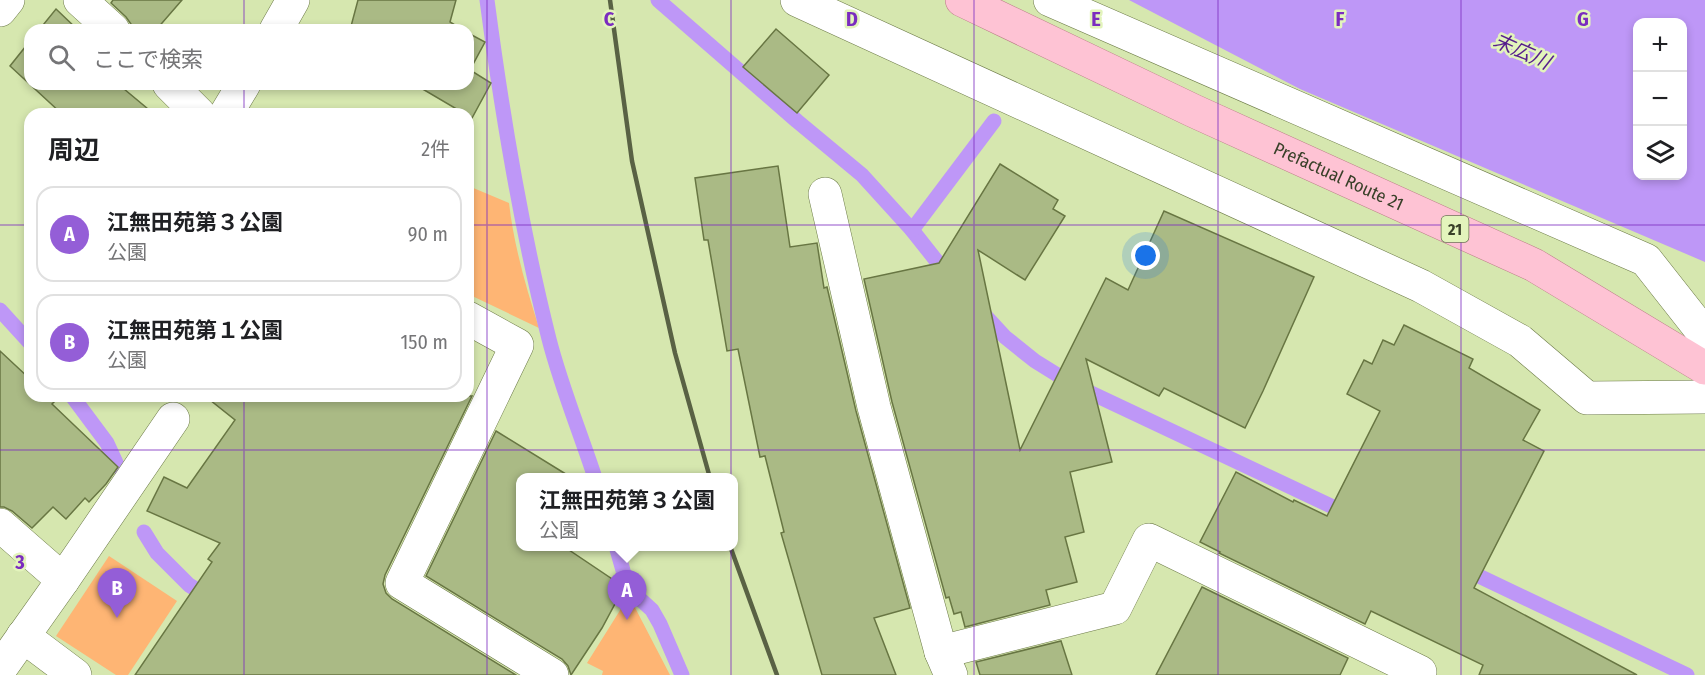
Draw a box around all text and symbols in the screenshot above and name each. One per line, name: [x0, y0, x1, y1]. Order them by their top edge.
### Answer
text: C: [604, 7, 615, 31]
text: D: [846, 7, 858, 31]
text: E: [1091, 7, 1101, 31]
text: F: [1336, 7, 1345, 31]
text: G: [1577, 7, 1589, 31]
map controls: [1633, 18, 1687, 180]
button: +: [1633, 18, 1687, 72]
search box: [24, 24, 474, 90]
water label: 末広川: [1490, 28, 1556, 75]
icon: search: [45, 41, 78, 74]
text: ここで検索: [93, 46, 203, 73]
button: −: [1633, 72, 1687, 126]
button: layers: [1633, 126, 1687, 180]
text: 周辺: [48, 135, 100, 166]
text: 2件: [421, 137, 450, 161]
street label: Prefactual Route 21: [1270, 138, 1407, 215]
text: 江無田苑第３公園: [107, 209, 283, 236]
road number: 21: [1442, 216, 1468, 242]
text: A: [64, 222, 75, 246]
text: 90 m: [408, 222, 448, 246]
text: 公園: [107, 240, 147, 264]
your location: [1131, 241, 1160, 270]
text: 江無田苑第１公園: [107, 317, 283, 344]
text: B: [64, 330, 75, 354]
text: 150 m: [401, 330, 448, 354]
text: 公園: [107, 348, 147, 372]
popup: [516, 473, 738, 551]
text: 江無田苑第３公園: [539, 487, 715, 514]
text: 公園: [539, 518, 579, 542]
text: 3: [14, 550, 25, 574]
pin: B: [98, 568, 136, 618]
pin: A: [608, 570, 646, 620]

